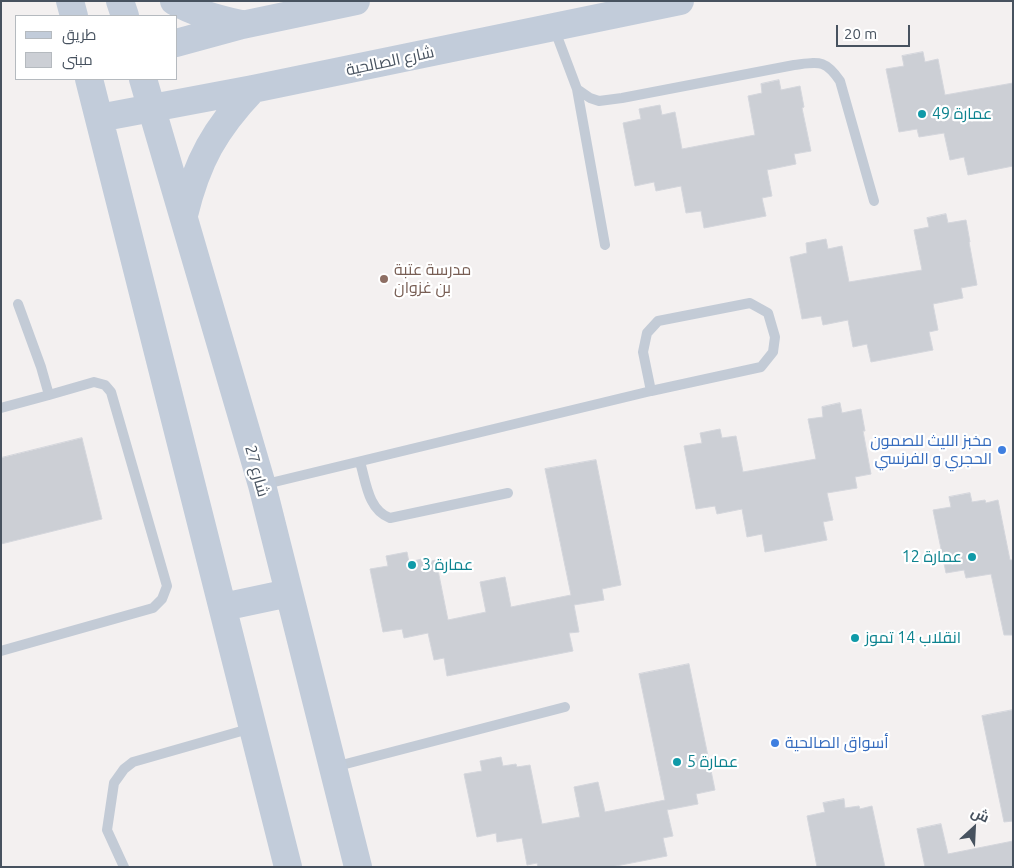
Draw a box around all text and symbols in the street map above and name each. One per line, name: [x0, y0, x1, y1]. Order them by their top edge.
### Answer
legend: [15, 15, 178, 80]
scale bar: [839, 15, 913, 47]
text: 20 m: [844, 25, 877, 42]
text: طريق: [62, 26, 96, 43]
street label: شارع الصالحية: [344, 42, 436, 80]
text: مبنى: [62, 51, 93, 68]
place label: عمارة 49: [932, 104, 992, 124]
marker: عمارة 49: [916, 108, 928, 120]
place label: مدرسة عتبة بن غزوان: [394, 260, 471, 298]
marker: مدرسة عتبة بن غزوان: [378, 273, 390, 285]
place label: مخبز الليث للصمون الحجري و الفرنسي: [870, 431, 992, 469]
street label: شارع 27: [241, 443, 273, 499]
marker: مخبز الليث للصمون الحجري و الفرنسي: [996, 444, 1008, 456]
place label: عمارة 12: [902, 547, 962, 567]
marker: عمارة 12: [966, 551, 978, 563]
place label: عمارة 3: [422, 555, 473, 575]
marker: عمارة 3: [406, 559, 418, 571]
place label: انقلاب 14 تموز: [865, 628, 961, 648]
marker: انقلاب 14 تموز: [849, 632, 861, 644]
place label: أسواق الصالحية: [785, 733, 889, 753]
marker: أسواق الصالحية: [769, 737, 781, 749]
place label: عمارة 5: [687, 752, 738, 772]
marker: عمارة 5: [671, 756, 683, 768]
north arrow: [949, 803, 999, 853]
text: ش: [969, 803, 992, 825]

